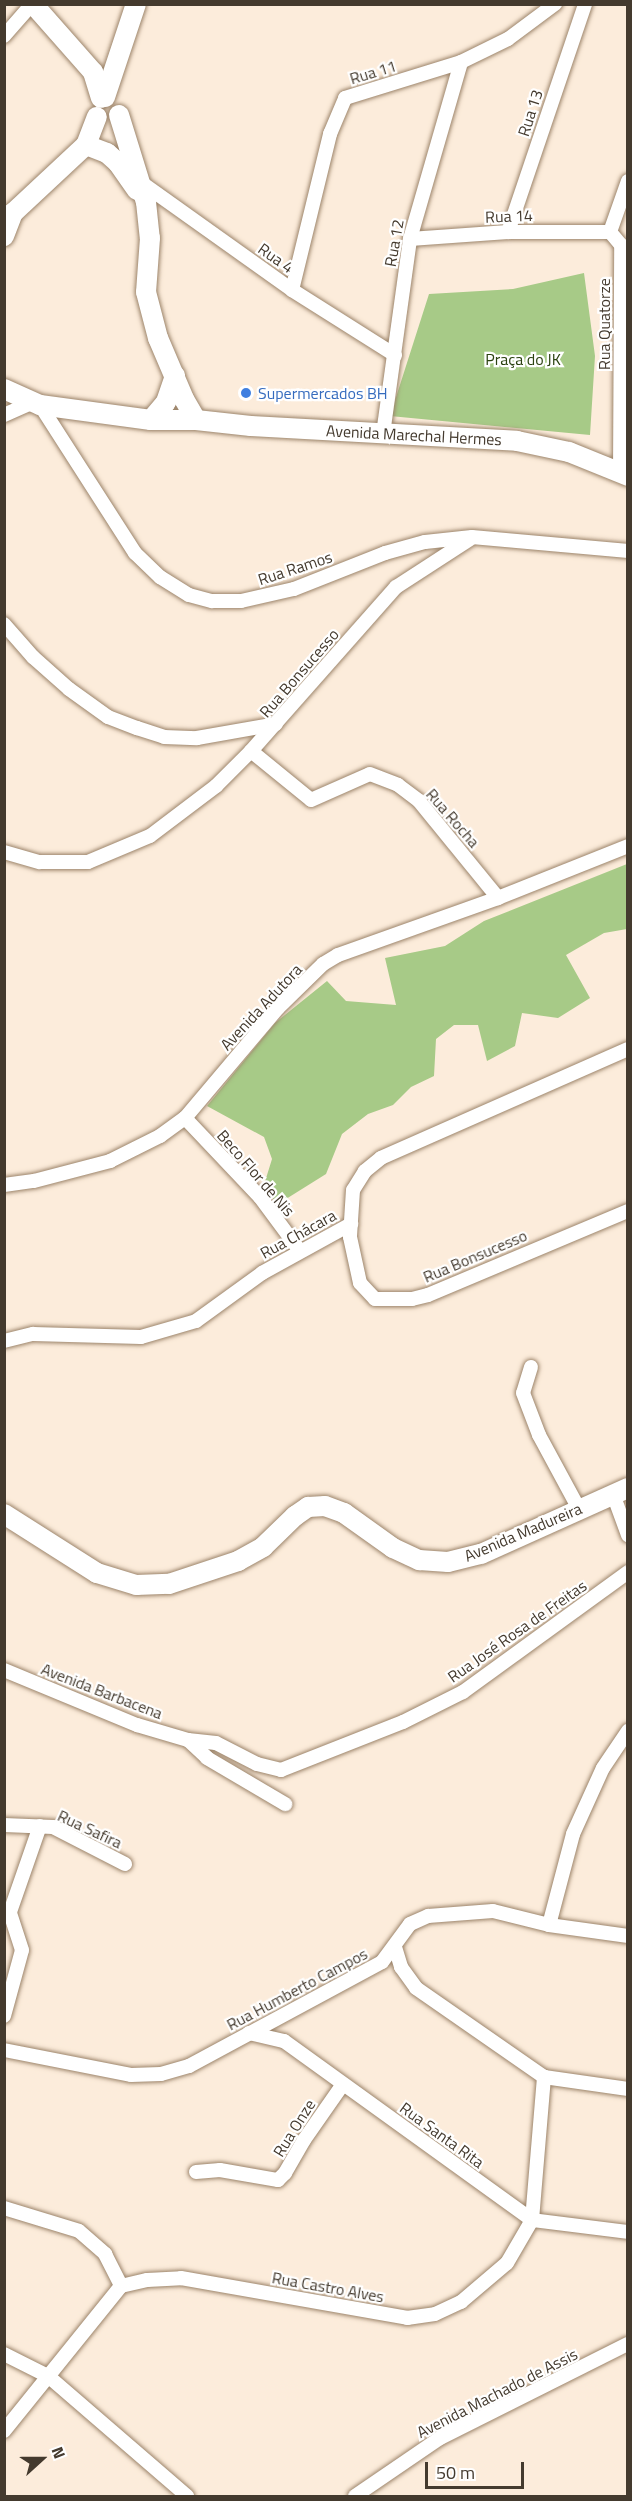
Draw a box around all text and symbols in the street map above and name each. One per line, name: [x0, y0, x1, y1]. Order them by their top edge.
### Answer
street label: Rua 11: [347, 56, 399, 88]
street label: Rua 13: [513, 87, 547, 139]
street label: Rua 14: [485, 206, 533, 226]
street label: Rua 12: [380, 218, 408, 268]
street label: Rua 4: [255, 239, 297, 277]
street label: Rua Quatorze: [594, 278, 614, 370]
park label: Praça do JK: [485, 349, 561, 369]
place label: Supermercados BH: [258, 383, 388, 403]
marker: Supermercados BH: [239, 386, 253, 400]
street label: Avenida Marechal Hermes: [326, 421, 502, 449]
street label: Rua Ramos: [255, 547, 335, 589]
street label: Rua Bonsucesso: [255, 625, 343, 721]
street label: Rua Rocha: [422, 785, 484, 851]
street label: Avenida Adutora: [216, 960, 306, 1054]
street label: Beco Flor de Nis: [213, 1126, 299, 1220]
street label: Rua Chácara: [257, 1205, 339, 1263]
street label: Rua Bonsucesso: [420, 1225, 530, 1287]
street label: Avenida Madureira: [461, 1499, 585, 1565]
street label: Rua José Rosa de Freitas: [444, 1576, 590, 1686]
street label: Avenida Barbacena: [39, 1659, 165, 1723]
street label: Rua Safira: [55, 1806, 125, 1852]
street label: Rua Humberto Campos: [223, 1944, 371, 2034]
street label: Rua Onze: [269, 2096, 319, 2160]
street label: Rua Santa Rita: [396, 2098, 488, 2172]
street label: Rua Castro Alves: [271, 2268, 385, 2306]
street label: Avenida Machado de Assis: [413, 2344, 581, 2442]
north arrow: [12, 2429, 72, 2489]
text: N: [46, 2443, 72, 2462]
scale bar: [428, 2450, 527, 2488]
text: 50 m: [436, 2459, 475, 2486]

